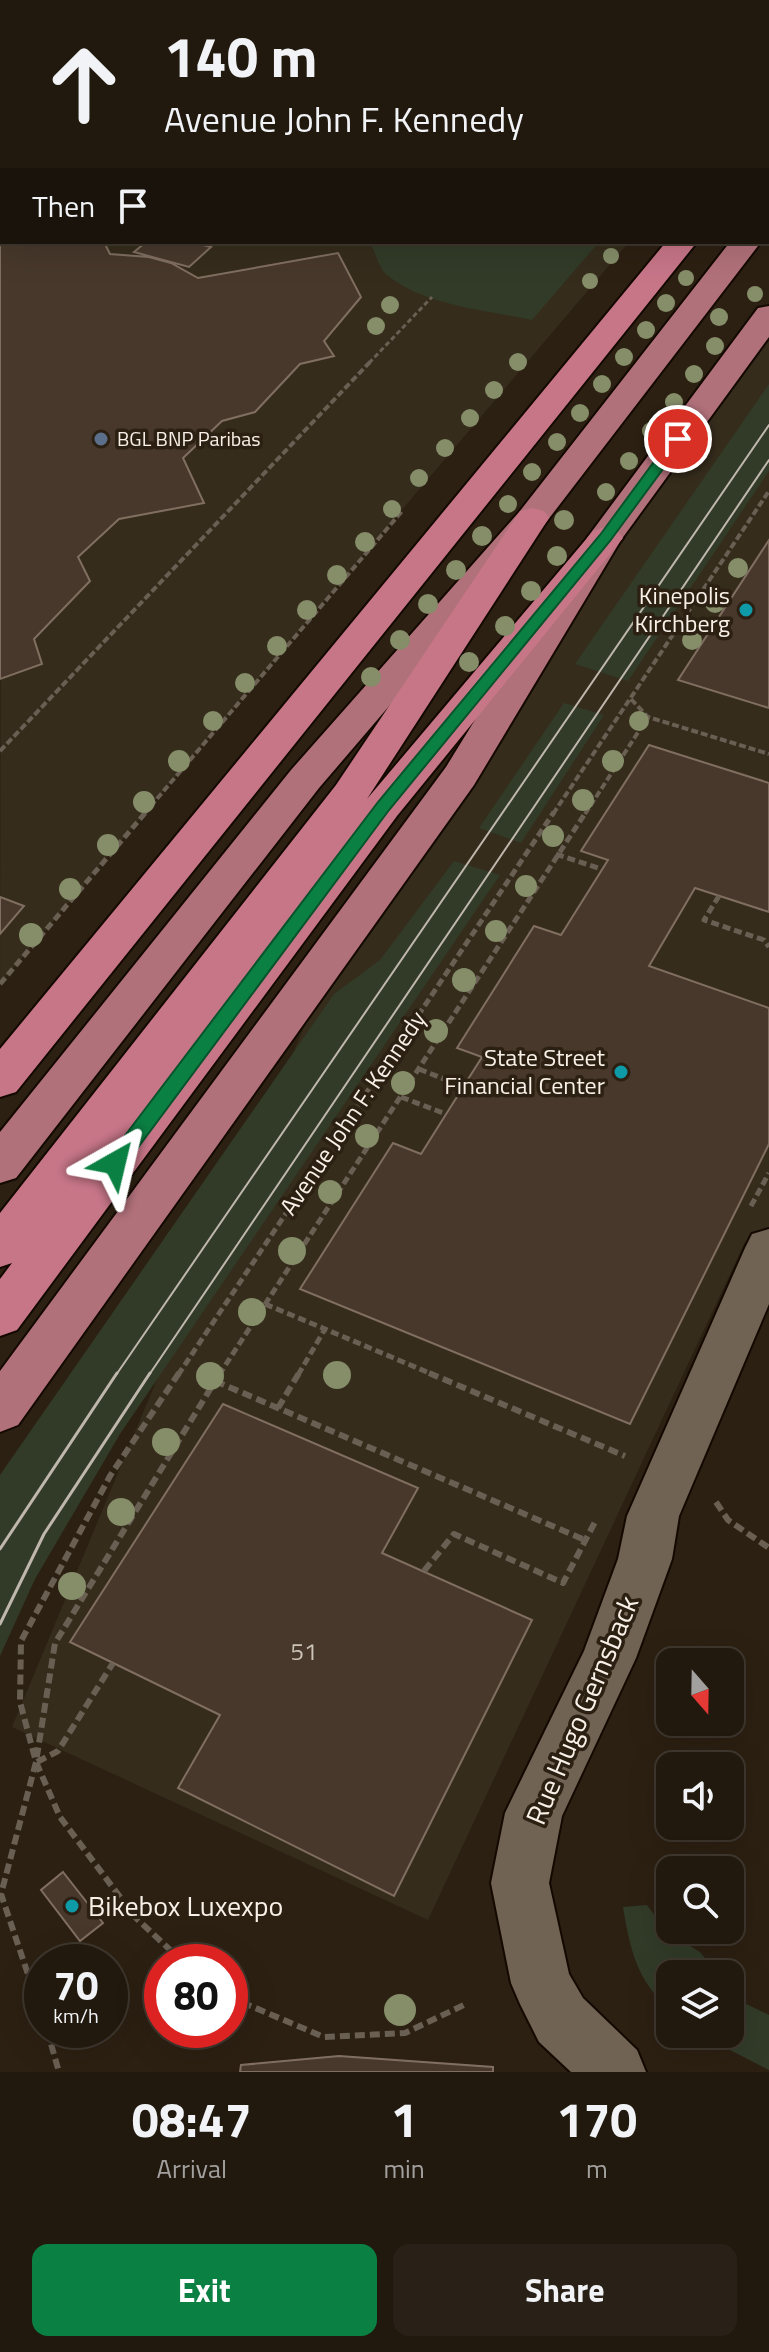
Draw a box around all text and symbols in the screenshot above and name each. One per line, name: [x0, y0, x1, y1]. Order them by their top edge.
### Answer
text: 140 m: [164, 14, 317, 99]
icon: ahead: [32, 32, 136, 136]
text: Avenue John F. Kennedy: [164, 91, 524, 146]
text: Then: [32, 183, 95, 229]
icon: arrive: [111, 184, 155, 228]
pin: [644, 405, 712, 473]
icon: arrive: [656, 417, 700, 461]
place label: BGL BNP Paribas: [117, 423, 261, 454]
marker: BGL BNP Paribas: [92, 430, 110, 448]
place label: Kinepolis Kirchberg: [634, 577, 730, 641]
marker: Kinepolis Kirchberg: [737, 601, 755, 619]
street label: Avenue John F. Kennedy: [270, 1003, 434, 1222]
place label: State Street Financial Center: [444, 1039, 606, 1103]
marker: State Street Financial Center: [612, 1063, 630, 1081]
position arrow: [73, 1121, 157, 1205]
street label: Rue Hugo Gernsback: [514, 1589, 649, 1831]
house number: 51: [291, 1633, 317, 1669]
north arrow: [656, 1648, 744, 1736]
map controls: [656, 1648, 744, 2048]
button: sound: [656, 1752, 744, 1840]
button: search: [656, 1856, 744, 1944]
place label: Bikebox Luxexpo: [88, 1884, 283, 1927]
marker: Bikebox Luxexpo: [63, 1897, 81, 1915]
speed limit sign: 80: [144, 1944, 248, 2048]
text: 70: [54, 1955, 98, 2016]
button: layers: [656, 1960, 744, 2048]
text: km/h: [53, 2000, 99, 2031]
text: 08:47: [132, 2083, 252, 2156]
text: 1: [391, 2083, 418, 2156]
text: 170: [557, 2083, 637, 2156]
text: Arrival: [156, 2149, 227, 2188]
text: min: [383, 2149, 425, 2188]
text: m: [586, 2149, 608, 2188]
button: Exit: [32, 2244, 377, 2336]
button: Share: [393, 2244, 737, 2336]

